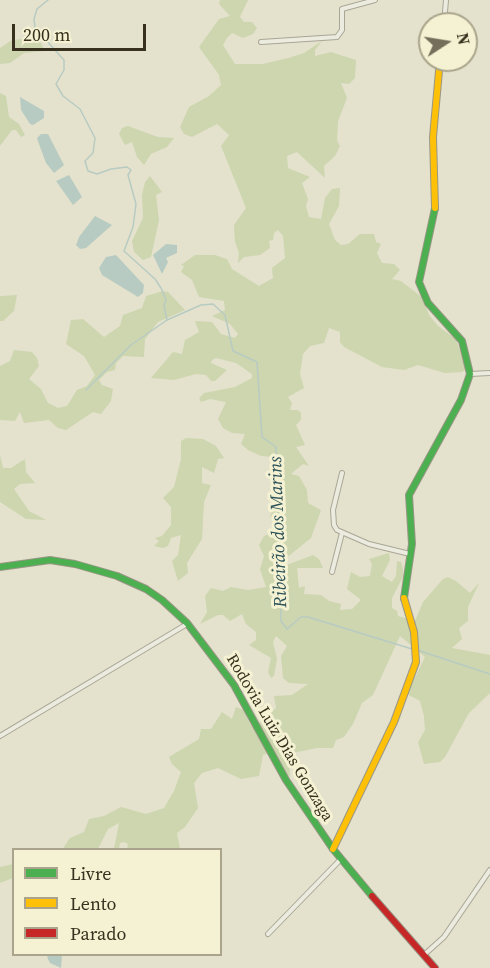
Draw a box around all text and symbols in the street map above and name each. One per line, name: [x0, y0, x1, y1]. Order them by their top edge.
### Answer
scale bar: [15, 12, 148, 50]
north arrow: [418, 12, 478, 72]
text: 200 m: [23, 22, 70, 47]
text: N: [452, 31, 476, 47]
water label: Ribeirão dos Marins: [266, 456, 292, 608]
street label: Rodovia Luiz Dias Gonzaga: [221, 651, 337, 825]
legend: [12, 848, 222, 956]
text: Livre: [70, 861, 112, 886]
text: Lento: [70, 891, 116, 916]
text: Parado: [70, 921, 126, 946]

